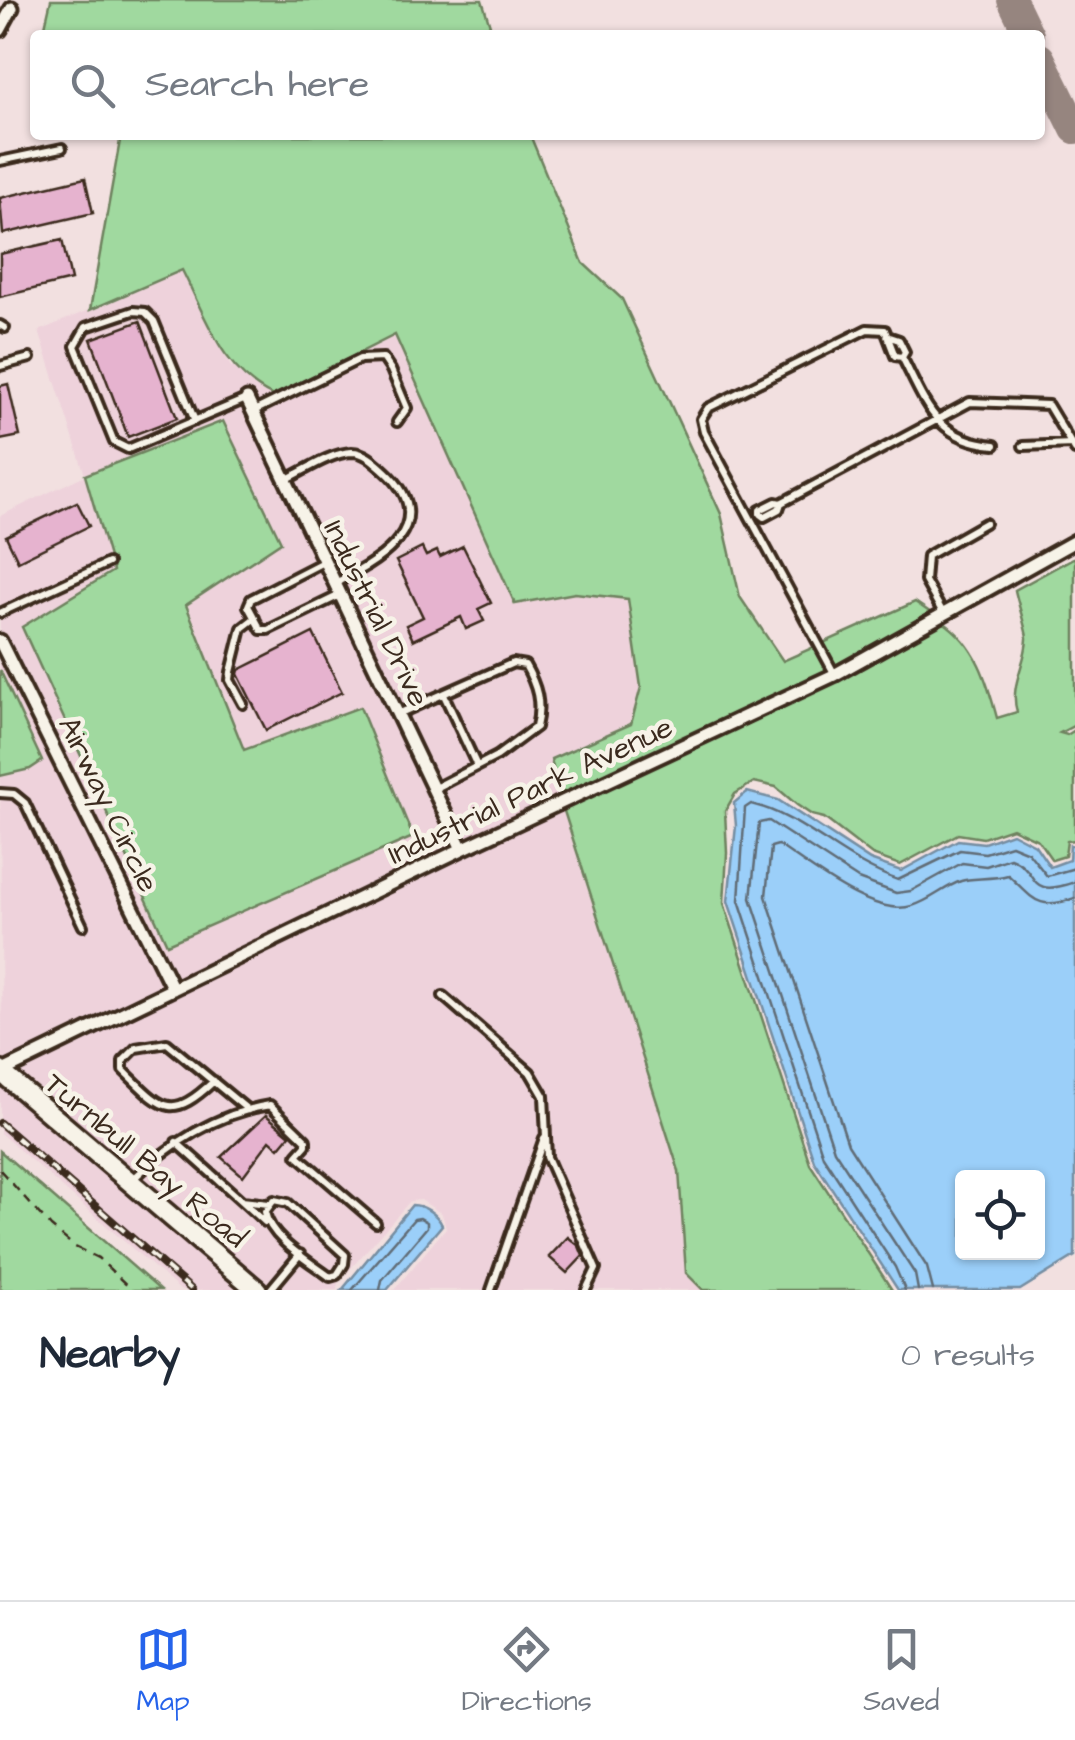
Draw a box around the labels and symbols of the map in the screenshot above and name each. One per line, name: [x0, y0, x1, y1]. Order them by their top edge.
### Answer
street label: Industrial Drive: [313, 513, 439, 714]
street label: Industrial Park Avenue: [381, 707, 679, 875]
street label: Airway Circle: [47, 710, 169, 900]
street label: Turnbull Bay Road: [34, 1063, 256, 1259]

